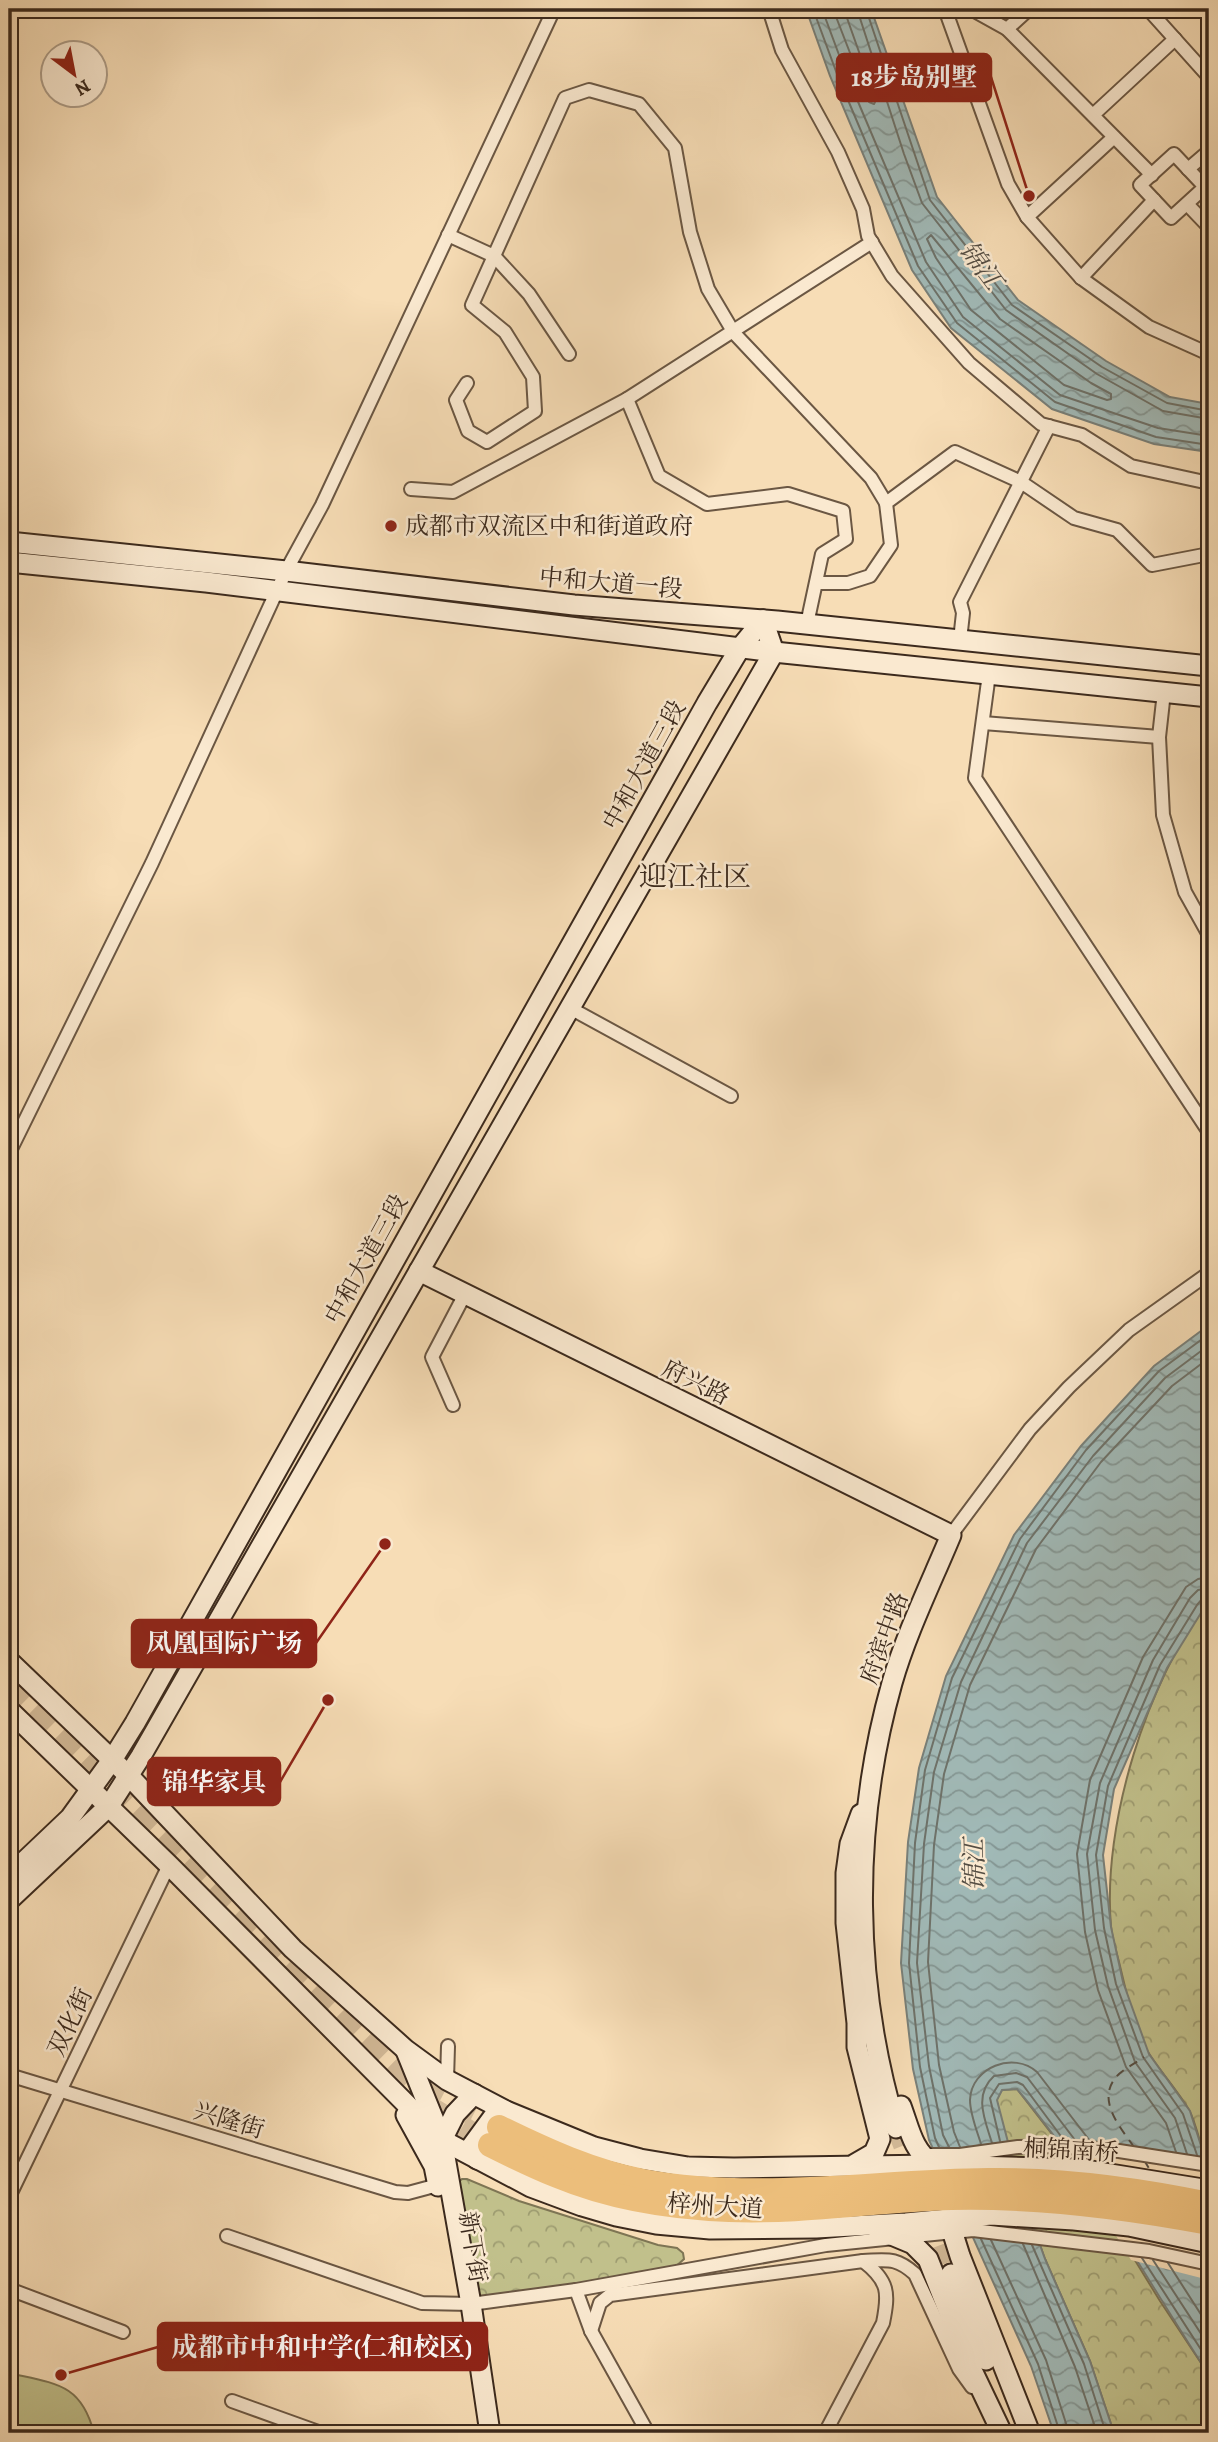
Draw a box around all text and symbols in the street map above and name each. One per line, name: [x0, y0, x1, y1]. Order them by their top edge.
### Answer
north arrow: [38, 38, 108, 108]
callout: 18步岛别墅: [837, 54, 991, 101]
text: 18步岛别墅: [851, 60, 977, 95]
text: N: [70, 73, 95, 102]
water label: 锦江: [951, 234, 1013, 300]
place label: 成都市双流区中和街道政府: [405, 510, 693, 542]
marker: 成都市双流区中和街道政府: [383, 518, 399, 534]
street label: 中和大道一段: [538, 561, 684, 605]
street label: 中和大道三段: [595, 694, 693, 836]
district label: 迎江社区: [639, 858, 751, 896]
street label: 中和大道三段: [317, 1188, 415, 1330]
street label: 府兴路: [657, 1352, 735, 1412]
street label: 府滨中路: [853, 1587, 915, 1689]
callout: 凤凰国际广场: [132, 1620, 316, 1667]
text: 凤凰国际广场: [146, 1626, 302, 1661]
callout: 锦华家具: [148, 1758, 280, 1805]
text: 锦华家具: [162, 1765, 266, 1800]
water label: 锦江: [956, 1835, 992, 1891]
street label: 双化街: [40, 1983, 100, 2061]
street label: 兴隆街: [190, 2094, 268, 2146]
street label: 桐锦南桥: [1022, 2132, 1120, 2168]
street label: 梓州大道: [666, 2187, 764, 2225]
street label: 新下街: [452, 2209, 494, 2285]
callout: 成都市中和中学(仁和校区): [158, 2323, 487, 2370]
text: 成都市中和中学(仁和校区): [171, 2330, 473, 2365]

